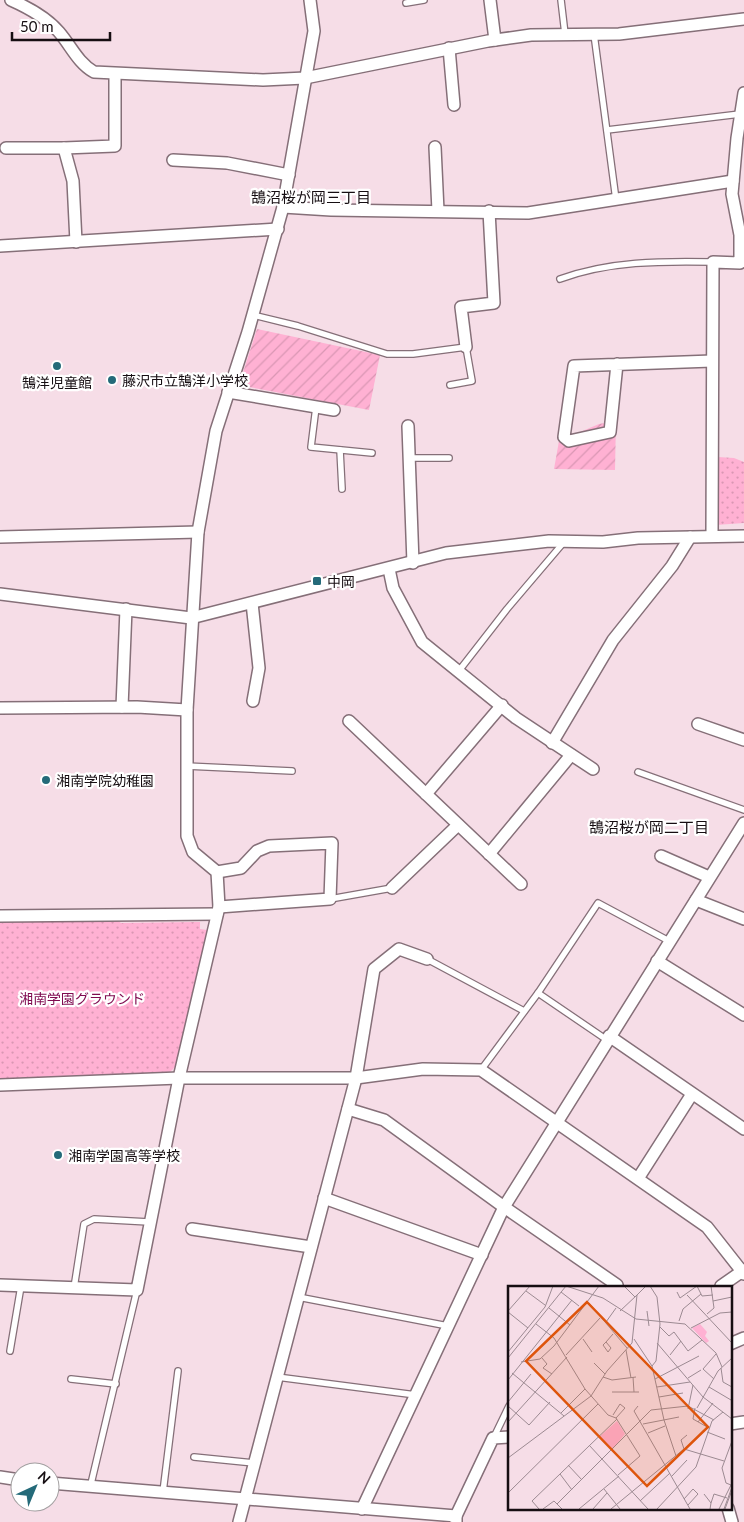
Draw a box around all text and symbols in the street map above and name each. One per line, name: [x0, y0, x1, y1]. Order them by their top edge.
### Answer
scale bar: [12, 10, 110, 42]
text: 50 m: [20, 17, 54, 35]
district label: 鵠沼桜が岡三丁目: [251, 188, 371, 206]
marker: 鵠洋児童館: [51, 360, 63, 372]
place label: 藤沢市立鵠洋小学校: [122, 372, 248, 389]
place label: 鵠洋児童館: [22, 374, 92, 391]
marker: 藤沢市立鵠洋小学校: [106, 374, 118, 386]
place label: 中岡: [327, 573, 355, 590]
marker: 中岡: [311, 575, 323, 587]
place label: 湘南学院幼稚園: [56, 772, 154, 789]
marker: 湘南学院幼稚園: [40, 774, 52, 786]
district label: 鵠沼桜が岡二丁目: [589, 818, 709, 836]
park label: 湘南学園グラウンド: [19, 990, 145, 1007]
place label: 湘南学園高等学校: [68, 1147, 180, 1164]
marker: 湘南学園高等学校: [52, 1149, 64, 1161]
inset map: [508, 1286, 732, 1510]
north arrow: [10, 1462, 60, 1512]
text: N: [35, 1467, 54, 1487]

